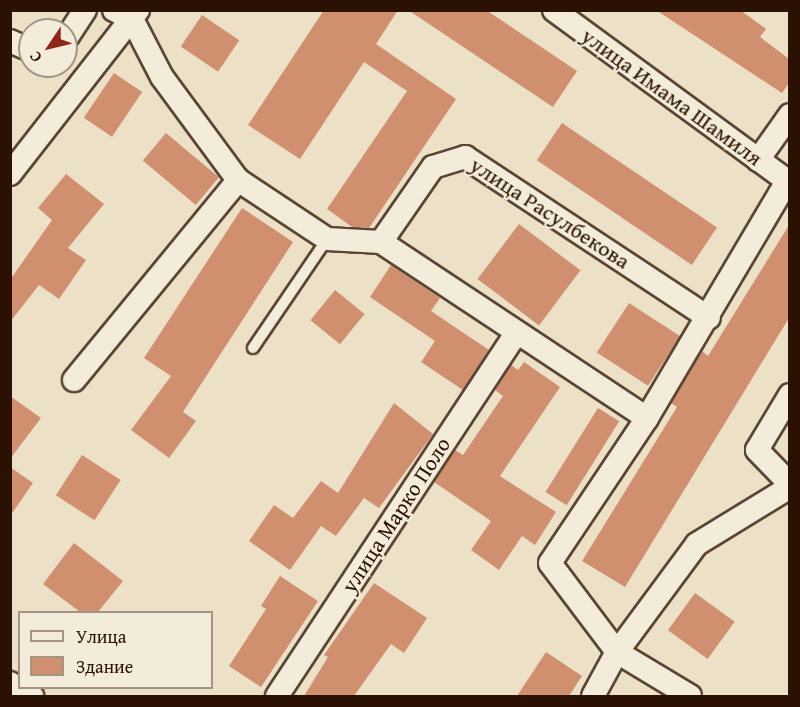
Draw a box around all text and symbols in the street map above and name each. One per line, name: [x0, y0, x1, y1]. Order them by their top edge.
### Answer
north arrow: [18, 18, 78, 78]
street label: улица Имама Шамиля: [576, 22, 768, 172]
text: С: [22, 47, 47, 68]
street label: улица Расулбекова: [465, 152, 635, 274]
street label: улица Марко Поло: [336, 432, 456, 598]
legend: [18, 611, 213, 689]
text: Улица: [76, 623, 126, 650]
text: Здание: [76, 653, 133, 680]

